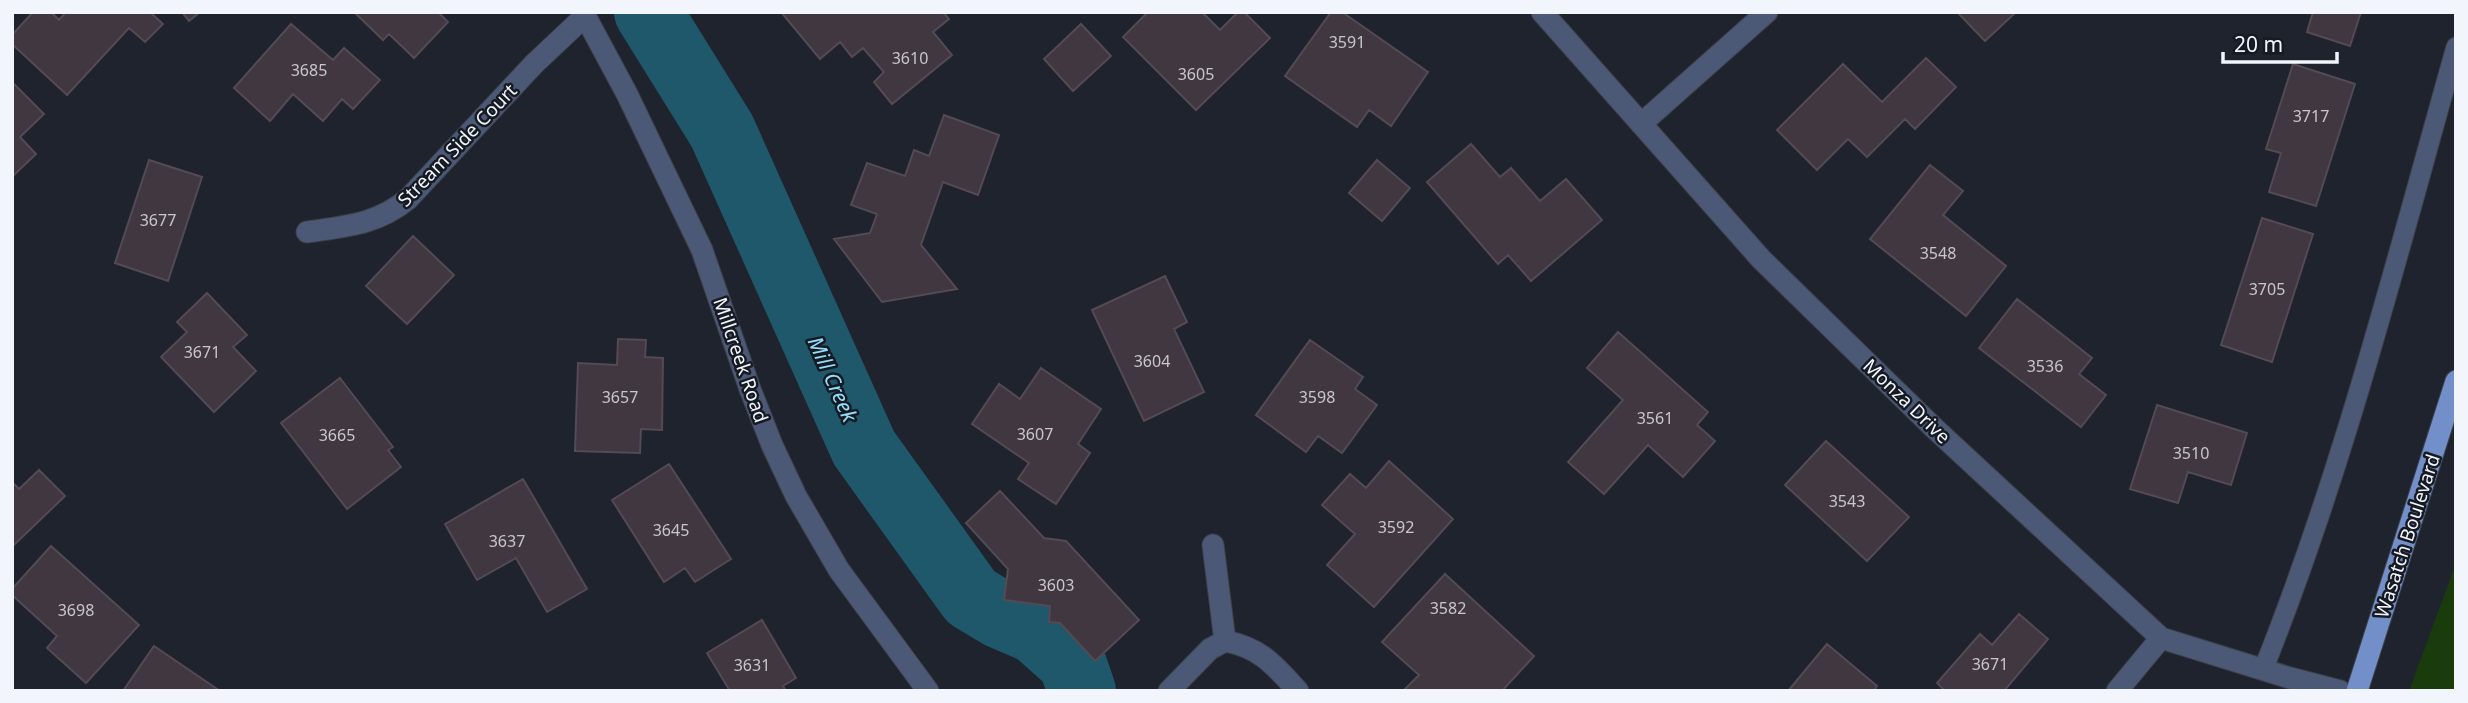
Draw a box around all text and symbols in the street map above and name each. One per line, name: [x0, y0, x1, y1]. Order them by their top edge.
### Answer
scale bar: [2223, 21, 2337, 65]
text: 20 m: [2234, 30, 2283, 58]
house number: 3591: [1329, 31, 1365, 53]
house number: 3610: [892, 47, 928, 69]
house number: 3685: [291, 59, 327, 81]
house number: 3605: [1178, 63, 1214, 85]
street label: Stream Side Court: [392, 78, 523, 212]
house number: 3717: [2293, 105, 2329, 127]
house number: 3677: [140, 209, 176, 231]
house number: 3548: [1920, 242, 1956, 264]
house number: 3705: [2249, 278, 2285, 300]
street label: Millcreek Road: [707, 294, 775, 426]
water label: Mill Creek: [802, 332, 865, 428]
house number: 3671: [184, 341, 220, 363]
house number: 3604: [1134, 350, 1170, 372]
street label: Monza Drive: [1858, 353, 1956, 449]
house number: 3536: [2027, 355, 2063, 377]
house number: 3657: [602, 386, 638, 408]
house number: 3598: [1299, 386, 1335, 408]
house number: 3561: [1637, 407, 1673, 429]
house number: 3607: [1017, 423, 1053, 445]
house number: 3665: [319, 424, 355, 446]
house number: 3510: [2173, 442, 2209, 464]
street label: Wasatch Boulevard: [2368, 451, 2446, 621]
house number: 3543: [1829, 490, 1865, 512]
house number: 3592: [1378, 516, 1414, 538]
house number: 3645: [653, 519, 689, 541]
house number: 3637: [489, 530, 525, 552]
house number: 3603: [1038, 574, 1074, 596]
house number: 3582: [1430, 597, 1466, 619]
house number: 3698: [58, 599, 94, 621]
house number: 3671: [1972, 653, 2008, 675]
house number: 3631: [734, 654, 770, 676]

